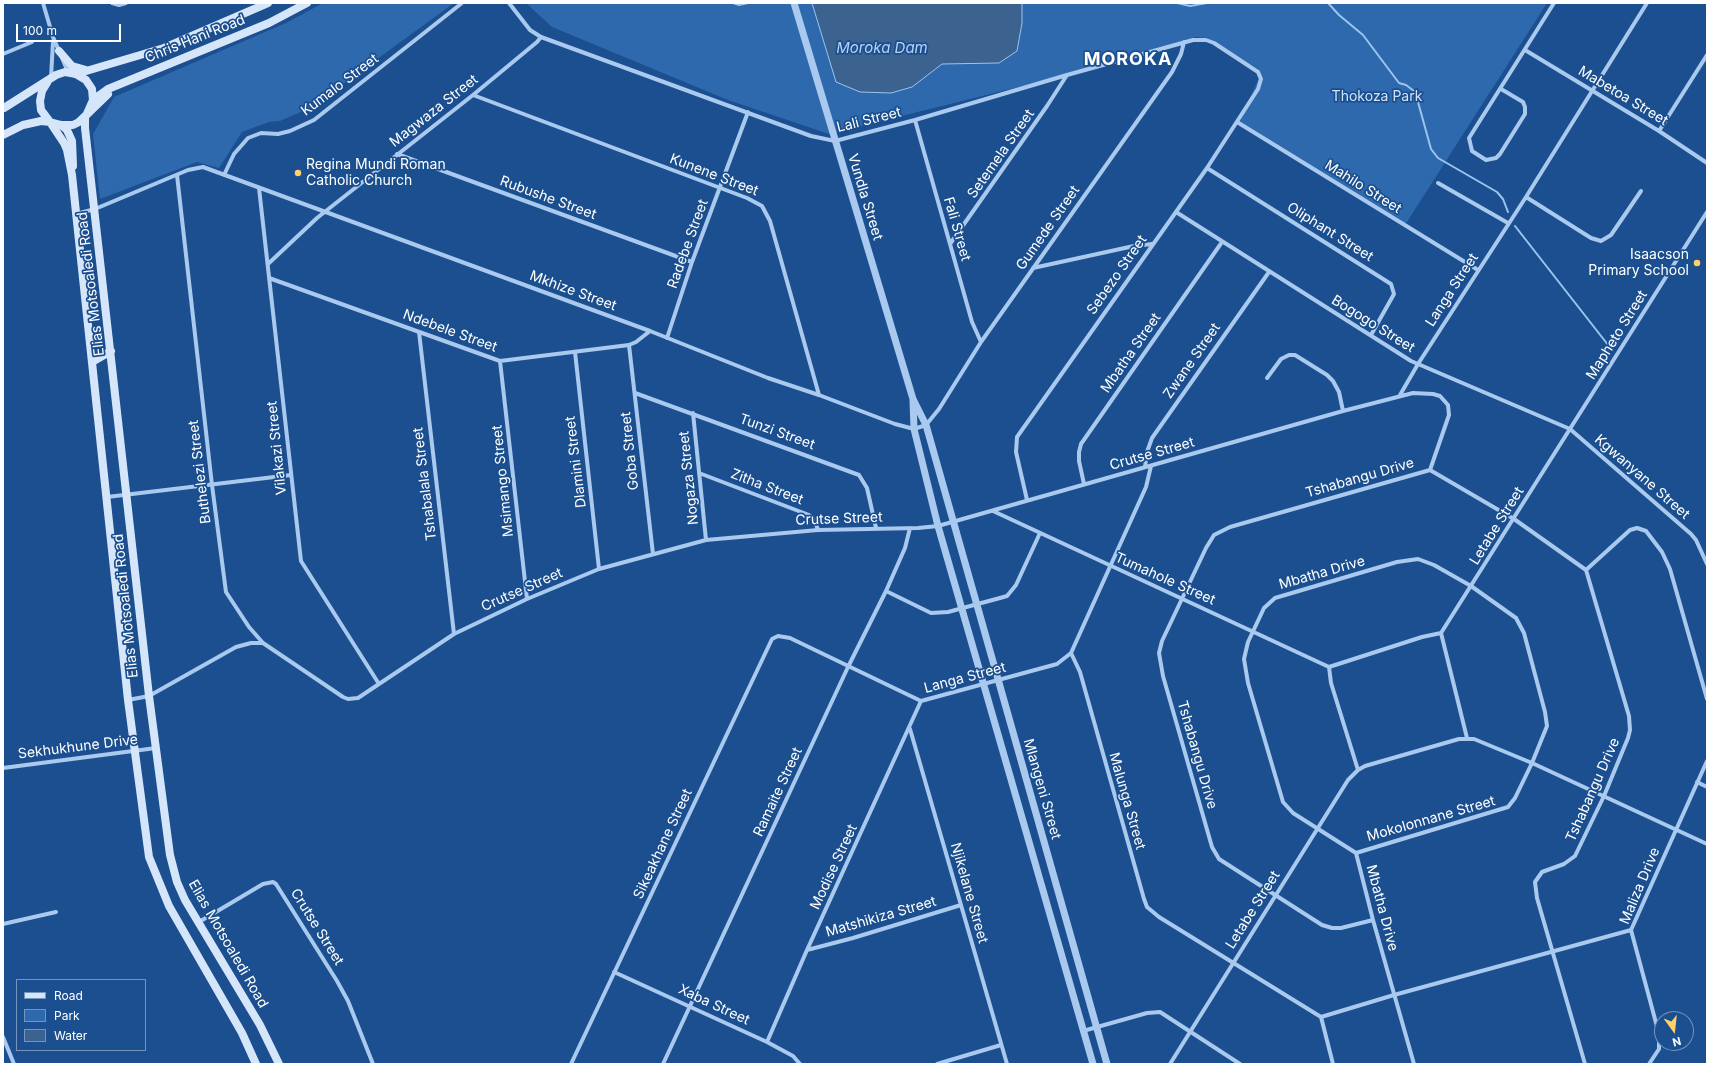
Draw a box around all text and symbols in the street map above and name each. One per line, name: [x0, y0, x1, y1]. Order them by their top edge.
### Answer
street label: Chris Hani Road: [143, 11, 247, 67]
scale bar: [18, 16, 123, 42]
text: 100 m: [23, 23, 57, 38]
water label: Moroka Dam: [836, 39, 928, 57]
district label: MOROKA: [1084, 49, 1172, 71]
street label: Kumalo Street: [298, 50, 382, 120]
street label: Mabetoa Street: [1575, 63, 1671, 129]
street label: Magwaza Street: [386, 71, 482, 151]
park label: Thokoza Park: [1332, 89, 1422, 105]
street label: Lali Street: [835, 104, 903, 136]
street label: Setemela Street: [964, 106, 1038, 202]
street label: Kunene Street: [667, 150, 761, 200]
street label: Vundla Street: [844, 152, 886, 242]
place label: Regina Mundi Roman Catholic Church: [306, 157, 446, 190]
street label: Mahilo Street: [1321, 157, 1405, 217]
marker: Regina Mundi Roman Catholic Church: [293, 168, 303, 178]
street label: Rubushe Street: [497, 173, 599, 223]
street label: Gumede Street: [1013, 183, 1083, 273]
street label: Fali Street: [940, 195, 974, 263]
street label: Radebe Street: [664, 197, 712, 291]
street label: Oliphant Street: [1284, 199, 1376, 265]
street label: Elias Motsoaledi Road: [74, 211, 108, 357]
street label: Sebezo Street: [1083, 232, 1151, 318]
place label: Isaacson Primary School: [1588, 247, 1689, 280]
street label: Langa Street: [1422, 250, 1482, 330]
marker: Isaacson Primary School: [1692, 258, 1702, 268]
street label: Mkhize Street: [527, 268, 619, 314]
street label: Mapheto Street: [1583, 287, 1651, 383]
street label: Bogogo Street: [1328, 292, 1418, 356]
street label: Ndebele Street: [401, 306, 499, 356]
street label: Mbatha Street: [1097, 310, 1165, 396]
street label: Zwane Street: [1160, 320, 1224, 402]
street label: Vilakazi Street: [264, 400, 290, 496]
street label: Goba Street: [618, 411, 642, 491]
street label: Tunzi Street: [737, 411, 817, 453]
street label: Dlamini Street: [562, 415, 590, 509]
street label: Buthelezi Street: [185, 419, 215, 525]
street label: Msimango Street: [489, 424, 517, 538]
street label: Tshabalala Street: [410, 426, 440, 542]
street label: Nogaza Street: [676, 430, 702, 526]
street label: Kgwanyane Street: [1591, 431, 1693, 523]
street label: Crutse Street: [1108, 434, 1196, 474]
street label: Tshabangu Drive: [1304, 455, 1416, 501]
street label: Zitha Street: [728, 465, 806, 509]
street label: Letabe Street: [1466, 484, 1528, 568]
street label: Crutse Street: [795, 509, 883, 529]
street label: Elias Motsoaledi Road: [110, 533, 142, 679]
street label: Tumahole Street: [1112, 549, 1218, 609]
street label: Mbatha Drive: [1277, 553, 1367, 593]
street label: Crutse Street: [479, 565, 565, 615]
street label: Langa Street: [922, 659, 1008, 697]
street label: Tshabangu Drive: [1174, 699, 1220, 811]
street label: Sekhukhune Drive: [17, 731, 139, 763]
street label: Tshabangu Drive: [1563, 735, 1623, 845]
street label: Mlangeni Street: [1020, 737, 1064, 841]
street label: Ramaite Street: [750, 745, 806, 839]
street label: Malunga Street: [1105, 750, 1149, 852]
street label: Sikeakhane Street: [630, 786, 696, 902]
street label: Mokolonnane Street: [1365, 793, 1497, 845]
street label: Modise Street: [807, 822, 861, 912]
street label: Njikelane Street: [947, 841, 991, 945]
street label: Maliza Drive: [1616, 845, 1664, 927]
street label: Mbatha Drive: [1362, 863, 1402, 953]
street label: Letabe Street: [1222, 868, 1284, 952]
street label: Elias Motsoaledi Road: [185, 877, 271, 1011]
street label: Crutse Street: [287, 886, 347, 968]
street label: Matshikiza Street: [824, 893, 938, 941]
legend: [16, 979, 146, 1051]
street label: Xaba Street: [676, 981, 752, 1029]
text: Road: [54, 988, 83, 1003]
text: Park: [54, 1008, 80, 1023]
north arrow: [1654, 1011, 1694, 1051]
text: Water: [54, 1028, 87, 1043]
text: N: [1671, 1034, 1683, 1049]

